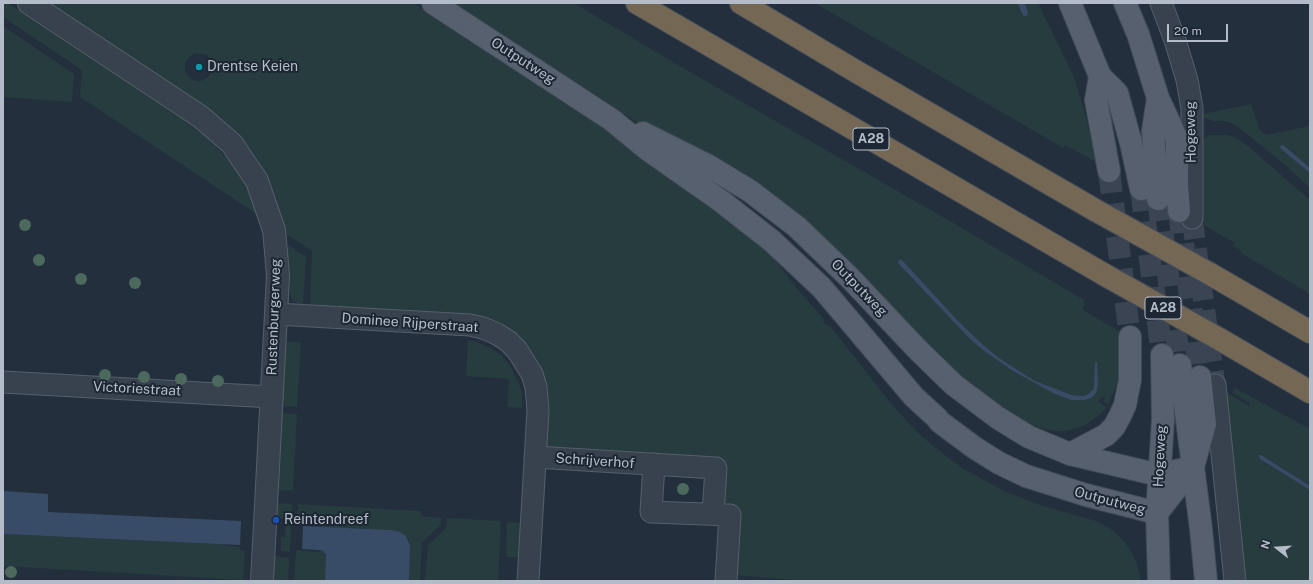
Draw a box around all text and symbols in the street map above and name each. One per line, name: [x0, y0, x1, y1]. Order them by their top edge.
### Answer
scale bar: [1169, 16, 1230, 42]
text: 20 m: [1174, 24, 1202, 38]
street label: Outputweg: [488, 34, 558, 88]
place label: Drentse Keien: [207, 59, 298, 75]
marker: Drentse Keien: [194, 62, 204, 72]
street label: Hogeweg: [1182, 101, 1200, 163]
road number: A28: [853, 128, 889, 150]
street label: Outputweg: [828, 256, 890, 320]
street label: Rustenburgerweg: [264, 258, 284, 376]
road number: A28: [1145, 297, 1181, 319]
street label: Dominee Rijperstraat: [341, 310, 479, 336]
street label: Victoriestraat: [92, 378, 182, 400]
street label: Hogeweg: [1150, 425, 1170, 487]
street label: Schrijverhof: [555, 450, 635, 472]
street label: Outputweg: [1073, 483, 1147, 519]
place label: Reintendreef: [284, 512, 369, 528]
marker: Reintendreef: [271, 515, 281, 525]
north arrow: [1257, 528, 1297, 568]
text: N: [1259, 539, 1273, 550]

